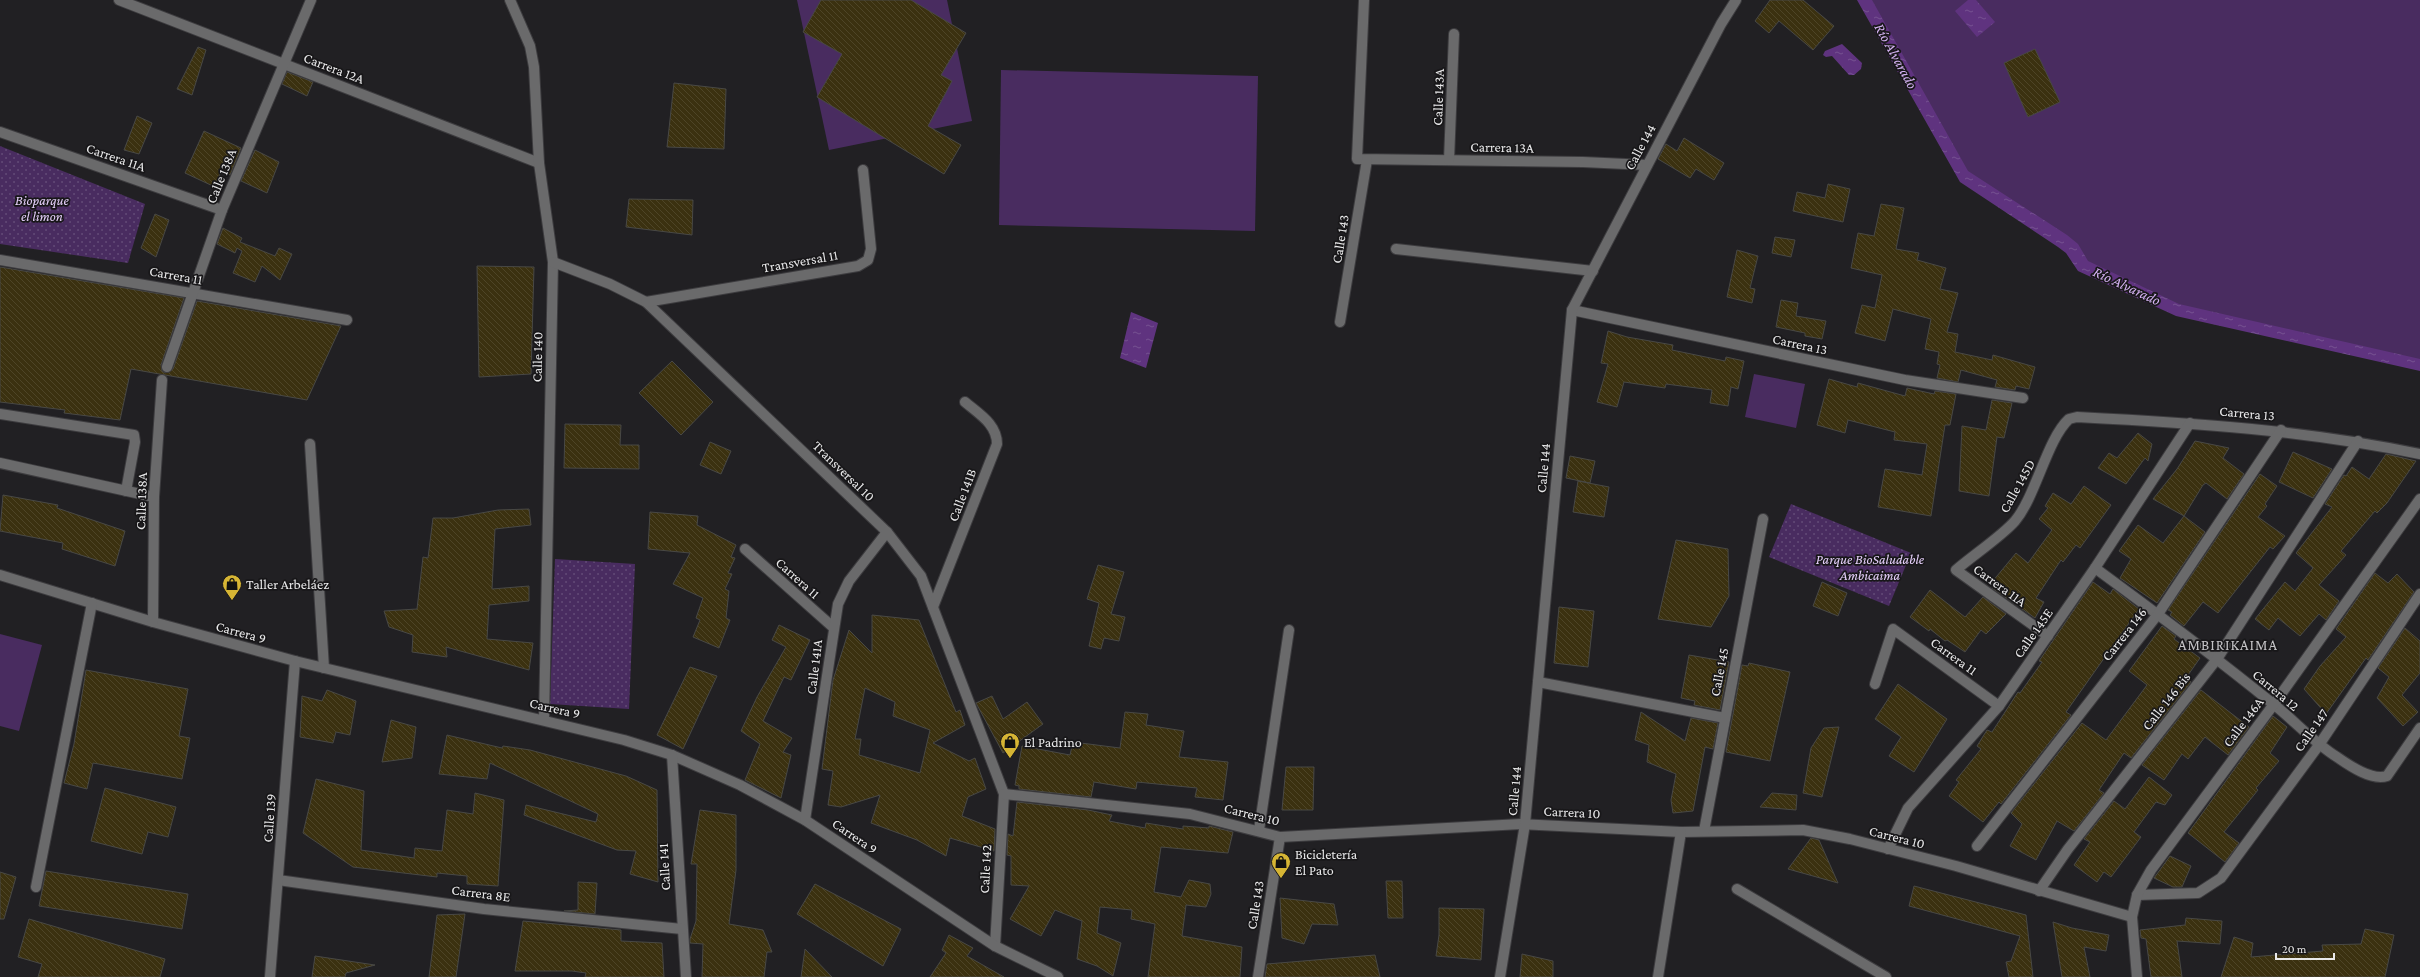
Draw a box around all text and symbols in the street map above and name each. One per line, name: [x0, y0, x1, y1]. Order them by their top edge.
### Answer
water label: Río Alvarado: [1871, 20, 1921, 92]
street label: Carrera 12A: [301, 49, 367, 87]
street label: Calle 143A: [1429, 68, 1447, 126]
street label: Calle 144: [1621, 121, 1659, 173]
street label: Carrera 13A: [1470, 138, 1534, 156]
street label: Carrera 11A: [84, 139, 148, 175]
street label: Calle 138A: [203, 146, 239, 206]
park label: Bioparque el limon: [15, 192, 70, 224]
street label: Calle 143: [1328, 213, 1352, 265]
street label: Transversal 11: [761, 246, 839, 276]
street label: Carrera 11: [148, 262, 204, 288]
water label: Río Alvarado: [2091, 263, 2163, 309]
street label: Carrera 13: [1771, 330, 1829, 358]
street label: Calle 140: [529, 332, 545, 382]
street label: Carrera 13: [2219, 403, 2275, 423]
street label: Transversal 10: [810, 437, 878, 505]
street label: Calle 144: [1533, 443, 1553, 493]
street label: Calle 145D: [1996, 457, 2038, 515]
street label: Calle 141B: [945, 466, 979, 523]
street label: Calle 138A: [132, 472, 150, 530]
park label: Parque BioSaludable Ambicaima: [1816, 551, 1925, 583]
street label: Carrera 11: [773, 554, 824, 602]
street label: Carrera 11A: [1970, 560, 2030, 610]
shop icon: Taller Arbeláez: [221, 573, 243, 601]
place label: Taller Arbeláez: [246, 576, 329, 592]
street label: Carrera 146: [2098, 604, 2150, 664]
street label: Calle 145E: [2010, 605, 2056, 661]
street label: Carrera 9: [214, 618, 268, 646]
street label: Carrera 11: [1928, 634, 1981, 678]
district label: AMBIRIKAIMA: [2178, 637, 2278, 653]
street label: Calle 141A: [803, 639, 825, 695]
street label: Calle 145: [1706, 646, 1732, 698]
street label: Carrera 12: [2250, 666, 2303, 714]
street label: Calle 146 Bis: [2138, 669, 2194, 733]
street label: Carrera 9: [528, 694, 582, 722]
street label: Calle 146A: [2219, 694, 2267, 750]
street label: Calle 147: [2290, 705, 2332, 755]
shop icon: El Padrino: [999, 731, 1021, 759]
place label: El Padrino: [1024, 734, 1082, 750]
street label: Calle 144: [1504, 766, 1524, 816]
street label: Calle 139: [259, 793, 279, 843]
street label: Carrera 10: [1222, 799, 1282, 829]
street label: Carrera 10: [1543, 803, 1601, 821]
street label: Carrera 9: [829, 815, 881, 857]
street label: Carrera 10: [1867, 822, 1927, 852]
street label: Calle 141: [655, 843, 673, 891]
street label: Calle 142: [976, 844, 994, 894]
place label: Bicicletería El Pato: [1295, 846, 1358, 878]
shop icon: Bicicletería El Pato: [1270, 851, 1292, 879]
street label: Calle 143: [1243, 879, 1267, 931]
street label: Carrera 8E: [451, 881, 512, 905]
scale bar: [2276, 935, 2334, 961]
text: 20 m: [2282, 942, 2307, 956]

